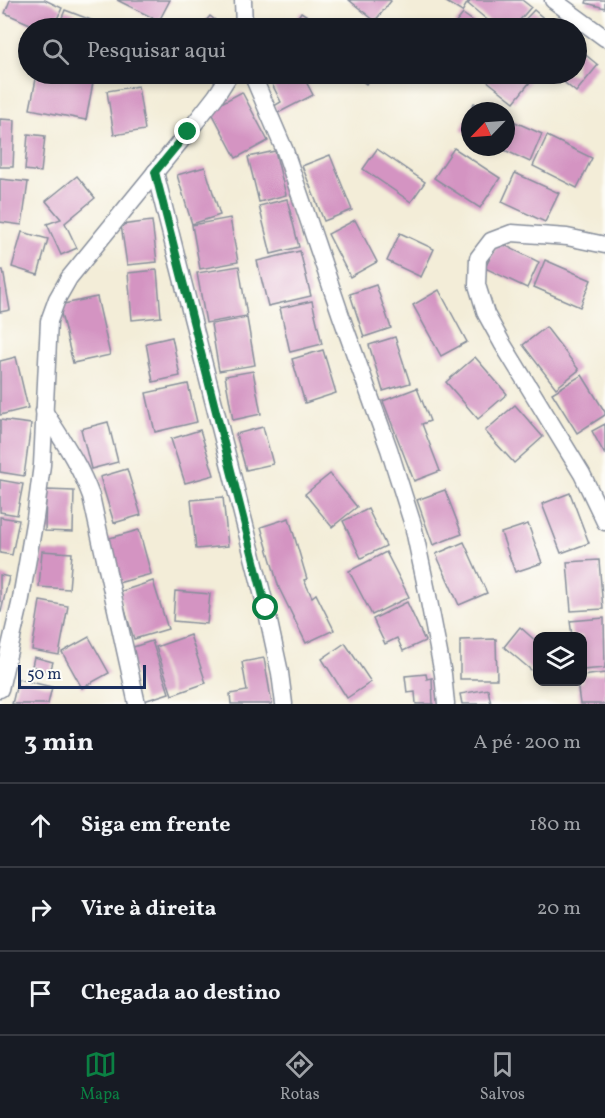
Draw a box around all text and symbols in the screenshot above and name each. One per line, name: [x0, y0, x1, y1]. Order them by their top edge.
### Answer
search box: [18, 18, 587, 84]
icon: search: [39, 35, 72, 68]
text: Pesquisar aqui: [87, 36, 226, 67]
north arrow: [461, 102, 515, 156]
route end: [174, 118, 200, 144]
route start: [252, 594, 278, 620]
map controls: [533, 632, 587, 686]
button: layers: [533, 632, 587, 686]
scale bar: [18, 662, 146, 690]
text: 50 m: [27, 664, 61, 686]
text: 3 min: [24, 725, 94, 761]
text: A pé · 200 m: [473, 729, 581, 757]
icon: ahead: [24, 809, 57, 842]
text: Siga em frente: [81, 810, 231, 841]
text: 180 m: [529, 811, 581, 839]
icon: right: [24, 893, 57, 926]
text: Vire à direita: [81, 894, 217, 925]
text: 20 m: [537, 895, 581, 923]
icon: arrive: [24, 977, 57, 1010]
text: Chegada ao destino: [81, 978, 281, 1009]
tab: Mapa: [80, 1048, 120, 1106]
tab: Rotas: [280, 1048, 320, 1106]
tab: Salvos: [480, 1048, 525, 1106]

